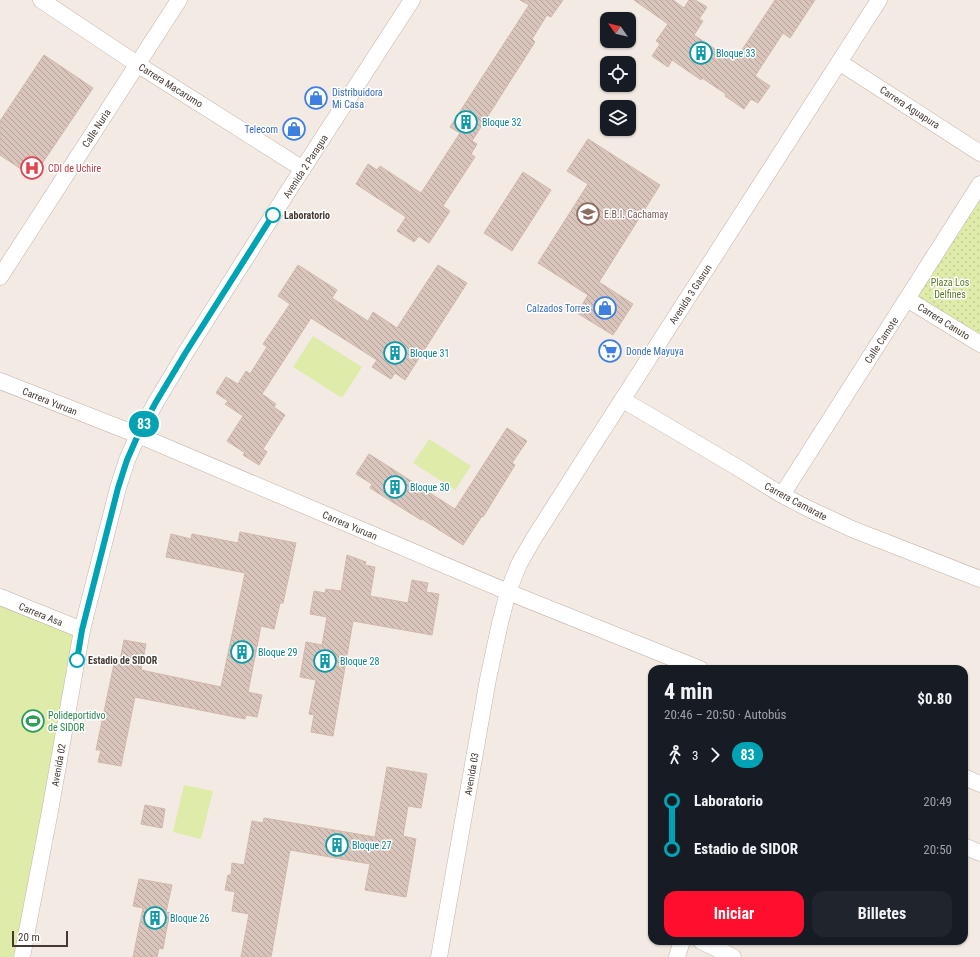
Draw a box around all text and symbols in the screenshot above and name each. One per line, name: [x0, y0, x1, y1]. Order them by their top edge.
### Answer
north arrow: [600, 12, 636, 48]
map controls: [600, 12, 636, 136]
building icon: Bloque 33: [688, 40, 714, 66]
place label: Bloque 33: [716, 48, 756, 59]
button: locate: [600, 56, 636, 92]
street label: Carrera Macarumo: [137, 61, 205, 110]
street label: Carrera Aguapura: [878, 84, 942, 131]
shop icon: Distribuidora Mi Casa: [303, 85, 329, 111]
place label: Distribuidora Mi Casa: [332, 87, 383, 110]
button: layers: [600, 100, 636, 136]
street label: Calle Nuria: [80, 107, 113, 149]
building icon: Bloque 32: [453, 109, 479, 135]
shop icon: Telecom: [281, 116, 307, 142]
place label: Bloque 32: [482, 117, 522, 128]
place label: Telecom: [244, 124, 278, 135]
street label: Avenida 2 Paragua: [281, 132, 330, 200]
hospital icon: CDI de Uchire: [19, 155, 45, 181]
place label: CDI de Uchire: [48, 163, 101, 174]
school or university icon: E.B.I. Cachamay: [575, 201, 601, 227]
marker: Laboratorio: [265, 207, 281, 223]
place label: E.B.I. Cachamay: [604, 209, 668, 220]
place label: Laboratorio: [284, 210, 330, 221]
street label: Avenida 3 Gasrun: [667, 262, 714, 326]
park label: Plaza Los Delfines: [931, 277, 970, 300]
shop icon: Calzados Torres: [592, 295, 618, 321]
street label: Carrera Canuto: [916, 301, 972, 342]
place label: Calzados Torres: [526, 303, 590, 314]
street label: Calle Camote: [862, 315, 901, 365]
supermarket icon: Donde Mayuya: [597, 338, 623, 364]
building icon: Bloque 31: [382, 340, 408, 366]
place label: Donde Mayuya: [626, 346, 684, 357]
place label: Bloque 31: [410, 348, 449, 359]
street label: Carrera Yuruan: [21, 385, 79, 418]
line badge: 83: [126, 411, 162, 437]
text: 83: [137, 416, 151, 432]
building icon: Bloque 30: [382, 474, 408, 500]
street label: Carrera Camarate: [763, 480, 829, 523]
place label: Bloque 30: [410, 482, 450, 493]
street label: Carrera Yuruan: [321, 509, 379, 542]
street label: Carrera Asa: [17, 601, 64, 628]
building icon: Bloque 29: [229, 639, 255, 665]
place label: Bloque 29: [258, 647, 298, 658]
building icon: Bloque 28: [312, 648, 338, 674]
marker: Estadio de SIDOR: [69, 652, 85, 668]
place label: Estadio de SIDOR: [88, 655, 158, 666]
place label: Bloque 28: [340, 656, 380, 667]
text: 4 min: [664, 679, 713, 704]
text: $0.80: [917, 690, 952, 708]
text: 20:46 – 20:50 · Autobús: [664, 707, 787, 722]
sports icon: Polideportidvo de SIDOR: [20, 708, 46, 734]
place label: Polideportidvo de SIDOR: [48, 710, 105, 733]
street label: Avenida 02: [49, 743, 68, 787]
icon: walk: [664, 744, 686, 766]
icon: forward: [704, 744, 726, 766]
text: 83: [740, 747, 755, 763]
text: 3: [692, 748, 698, 763]
street label: Avenida 03: [462, 752, 481, 796]
text: Laboratorio: [694, 792, 763, 810]
text: 20:49: [923, 794, 952, 809]
building icon: Bloque 27: [324, 832, 350, 858]
place label: Bloque 27: [352, 840, 392, 851]
text: Estadio de SIDOR: [694, 840, 798, 858]
text: 20:50: [923, 842, 952, 857]
button: Iniciar: [664, 891, 804, 937]
button: Billetes: [812, 891, 952, 937]
building icon: Bloque 26: [142, 905, 168, 931]
place label: Bloque 26: [170, 913, 210, 924]
scale bar: [12, 929, 68, 948]
text: 20 m: [18, 931, 40, 944]

